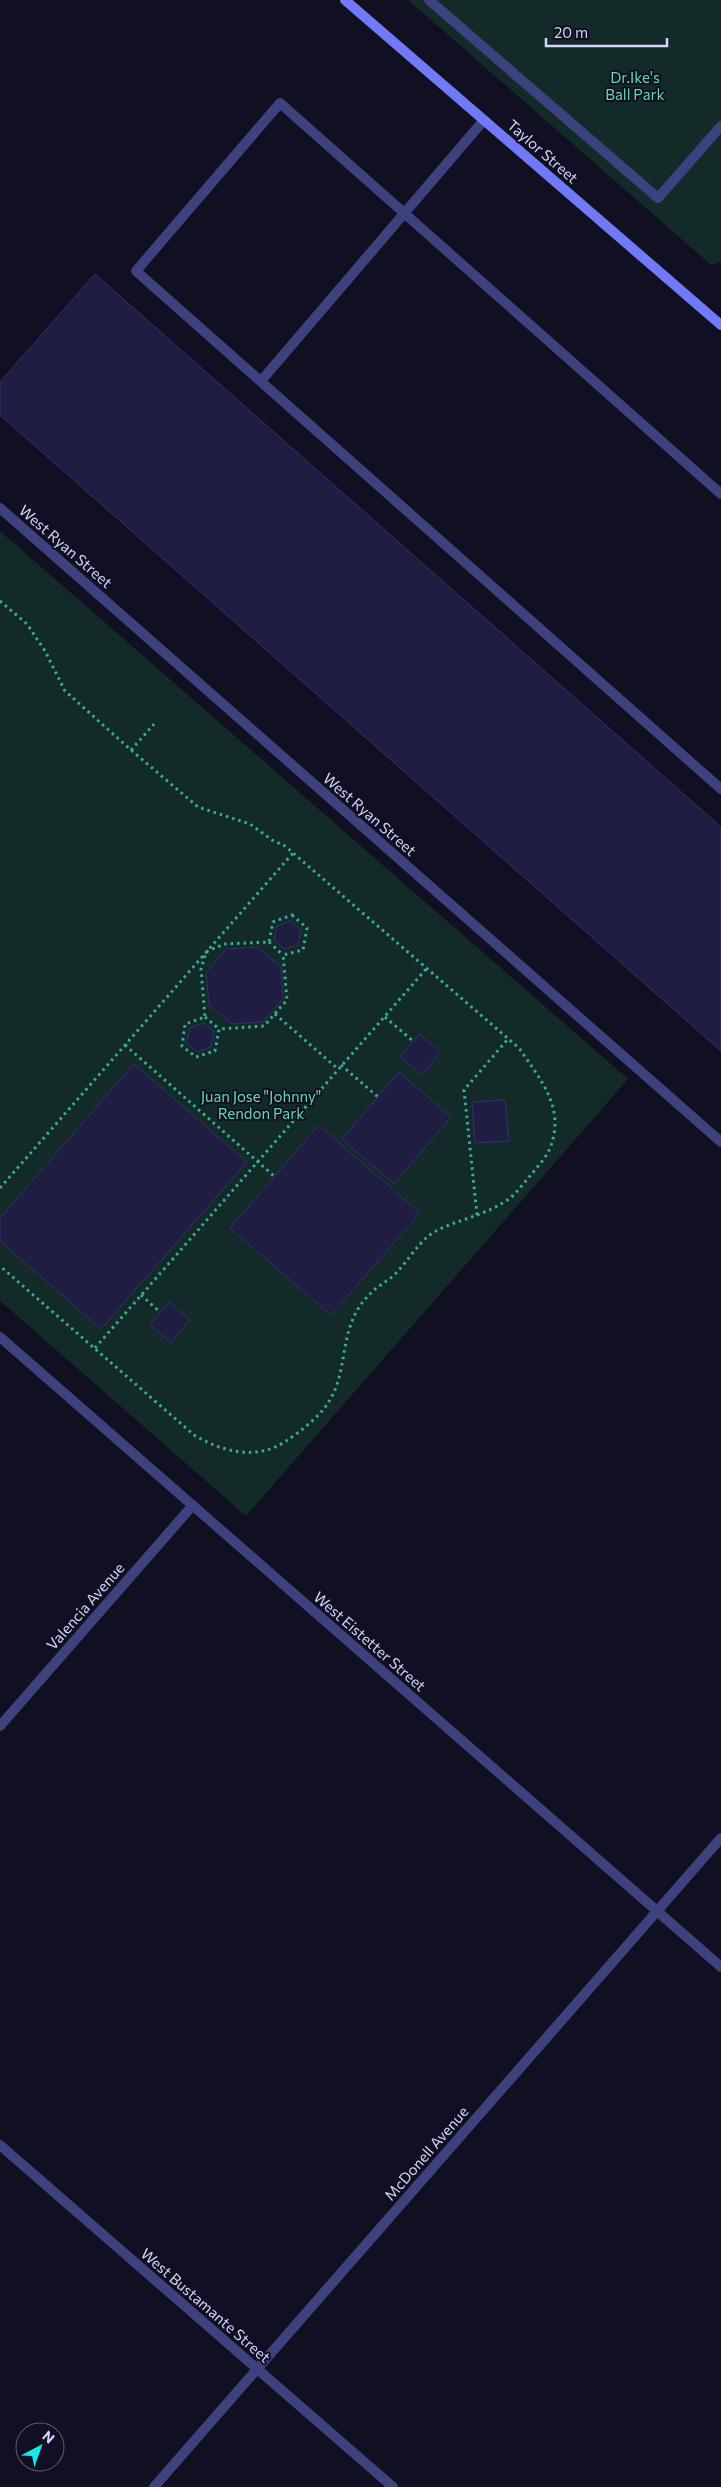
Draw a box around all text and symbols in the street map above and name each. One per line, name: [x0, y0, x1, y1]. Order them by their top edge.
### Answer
scale bar: [546, 15, 667, 47]
text: 20 m: [554, 23, 588, 41]
park label: Dr.Ike's Ball Park: [605, 68, 665, 103]
street label: Taylor Street: [504, 115, 582, 187]
street label: West Ryan Street: [16, 501, 116, 591]
street label: West Ryan Street: [320, 769, 420, 859]
park label: Juan Jose "Johnny" Rendon Park: [201, 1087, 321, 1122]
street label: Valencia Avenue: [42, 1559, 128, 1653]
street label: West Eistetter Street: [310, 1587, 430, 1695]
street label: McDonell Avenue: [380, 2102, 472, 2204]
street label: West Bustamante Street: [138, 2244, 274, 2366]
north arrow: [15, 2422, 65, 2472]
text: N: [39, 2427, 58, 2447]

